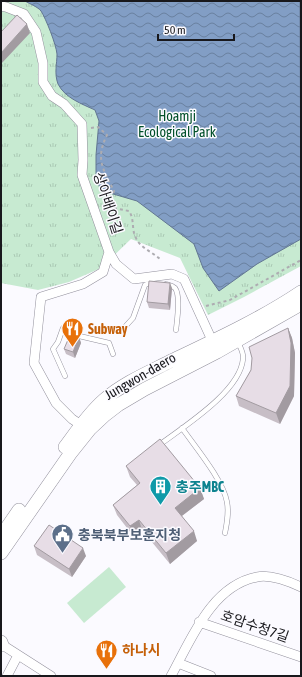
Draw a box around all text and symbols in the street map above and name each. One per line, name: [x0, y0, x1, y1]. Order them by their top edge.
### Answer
scale bar: [158, 16, 234, 42]
text: 50 m: [164, 23, 186, 37]
park label: Hoamji Ecological Park: [138, 108, 216, 140]
street label: 상아배이길: [90, 170, 126, 236]
restaurant icon: Subway: [60, 316, 86, 349]
place label: Subway: [88, 321, 128, 337]
street label: Jungwon-daero: [102, 349, 178, 403]
building icon: 충주MBC: [147, 474, 173, 507]
place label: 충주MBC: [176, 479, 225, 495]
public building icon: 충북북부보훈지청: [49, 522, 75, 555]
place label: 충북북부보훈지청: [78, 527, 181, 543]
street label: 호암수청7길: [219, 607, 291, 645]
restaurant icon: 하나시: [93, 637, 119, 670]
place label: 하나시: [122, 642, 161, 658]

